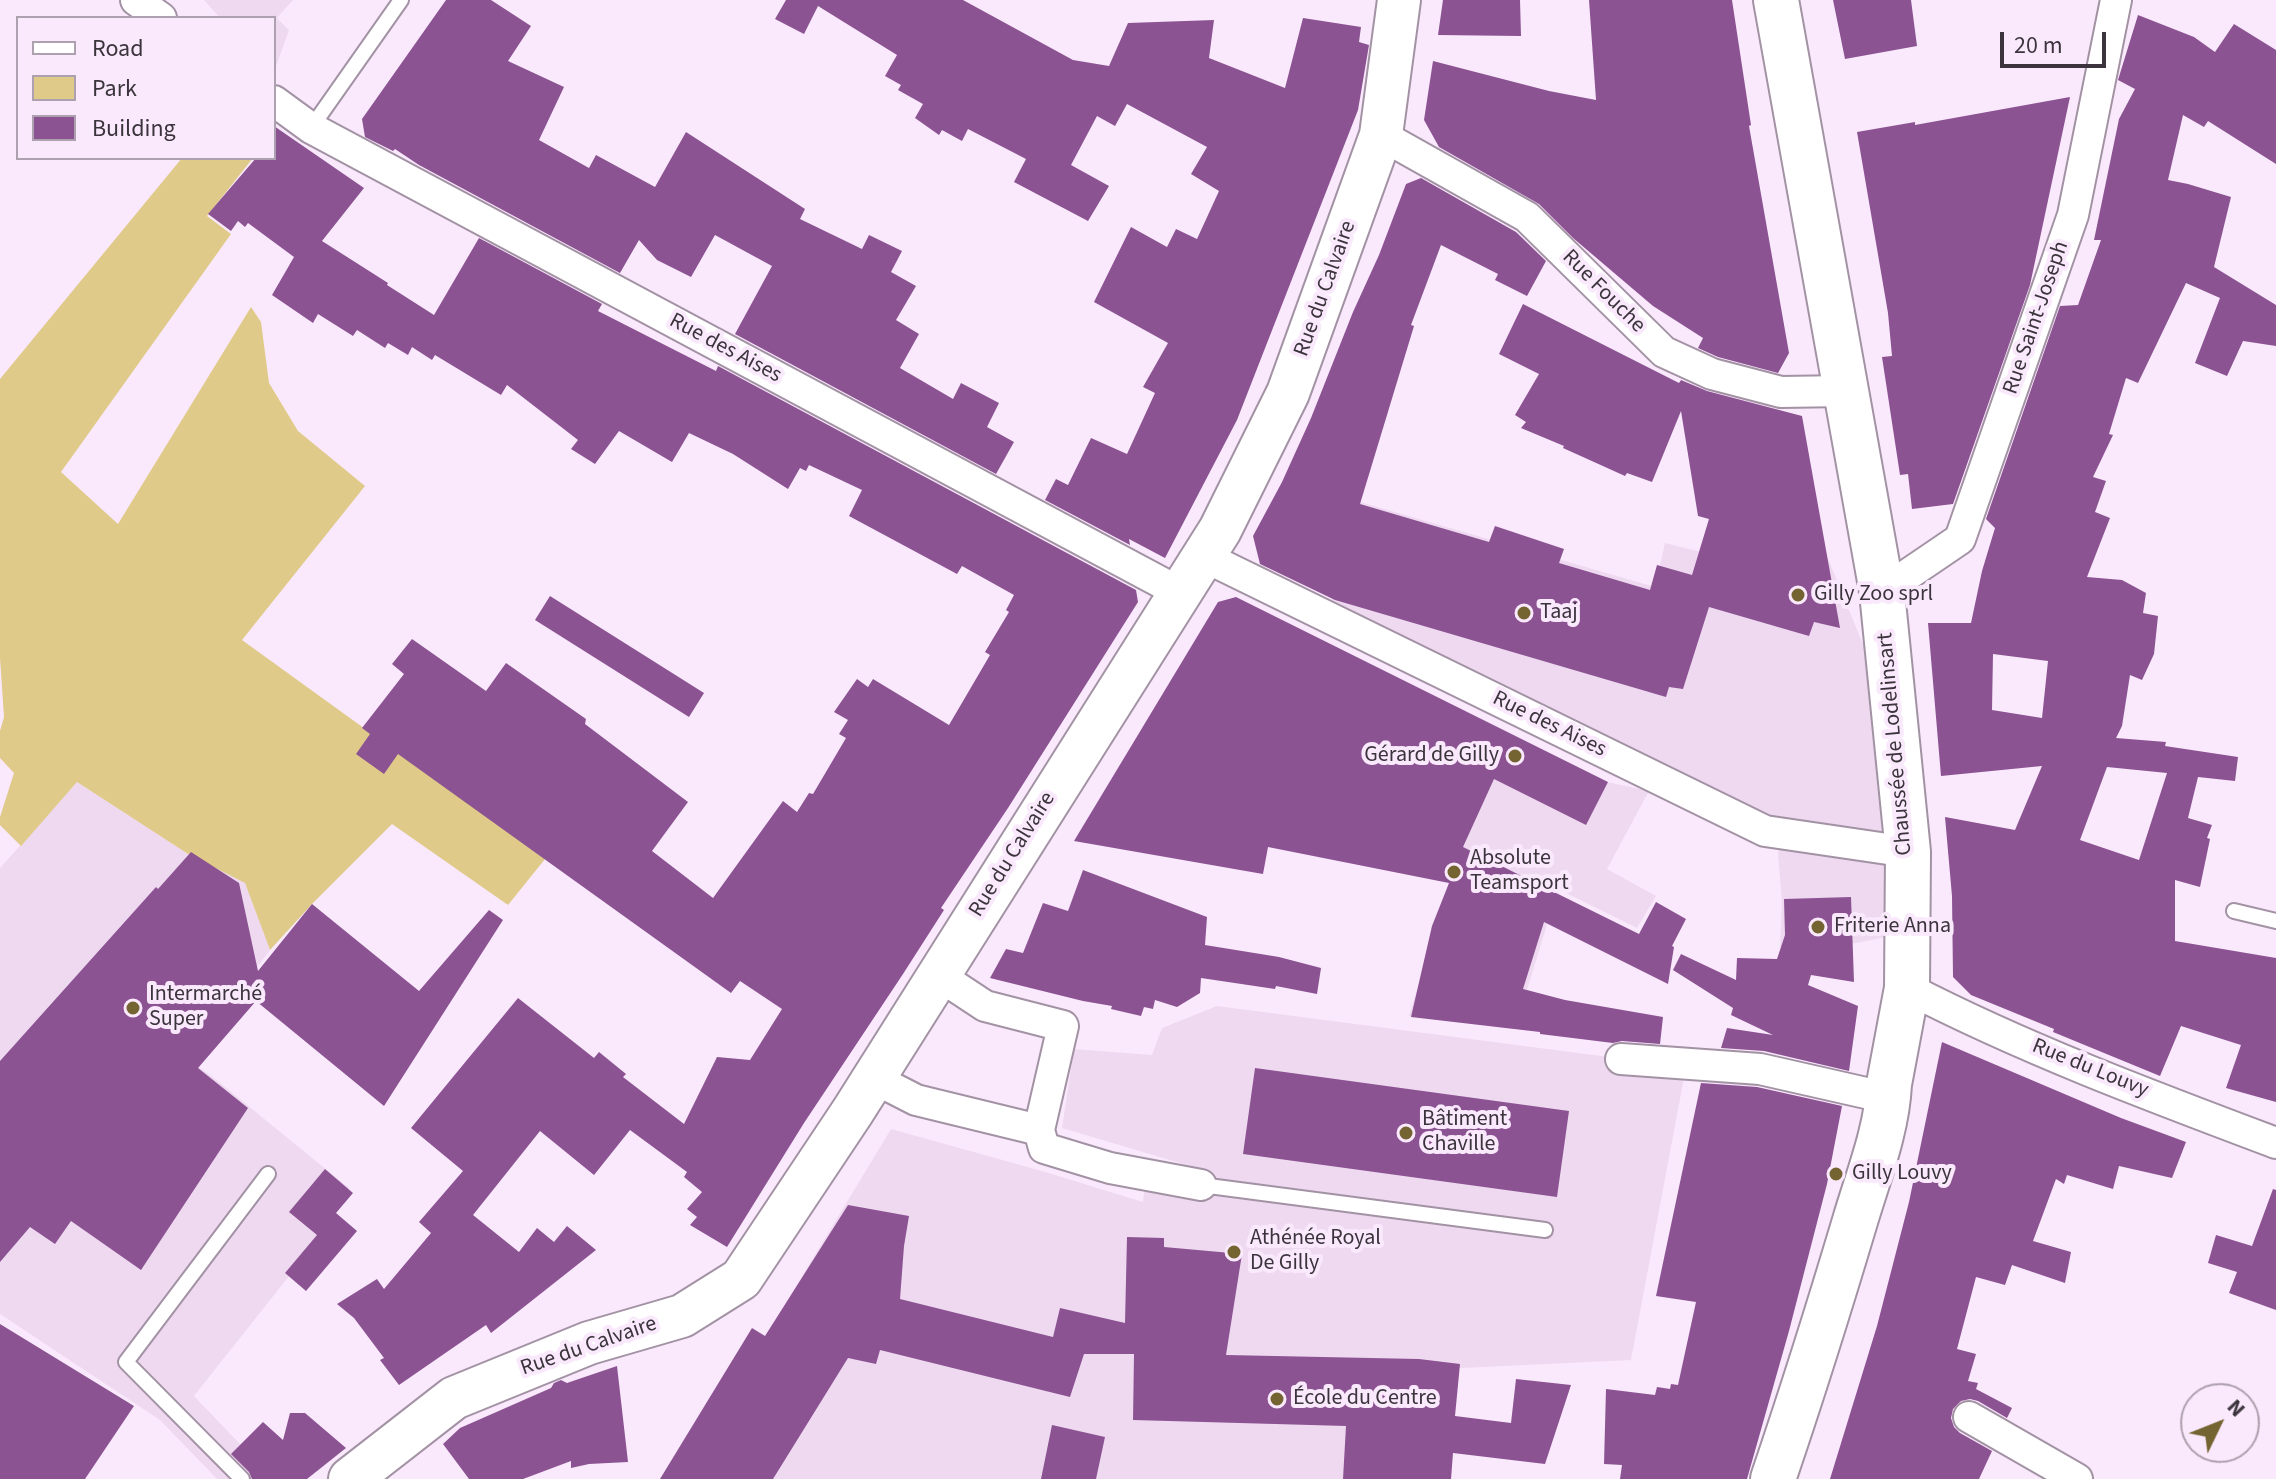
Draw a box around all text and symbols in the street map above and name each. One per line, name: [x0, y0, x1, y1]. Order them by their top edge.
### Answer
legend: [16, 16, 276, 160]
scale bar: [2004, 16, 2110, 66]
text: 20 m: [2014, 28, 2063, 63]
text: Road: [92, 31, 144, 66]
text: Park: [92, 71, 137, 106]
text: Building: [92, 111, 176, 146]
street label: Rue du Calvaire: [1289, 218, 1363, 360]
street label: Rue Saint-Joseph: [1998, 238, 2076, 398]
street label: Rue Fouche: [1556, 245, 1650, 339]
street label: Rue des Aises: [664, 308, 786, 390]
place label: Gilly Zoo sprl: [1814, 582, 1933, 608]
marker: Gilly Zoo sprl: [1789, 586, 1807, 604]
place label: Taaj: [1540, 600, 1578, 626]
marker: Taaj: [1515, 604, 1533, 622]
street label: Chaussée de Lodelinsart: [1873, 631, 1919, 857]
street label: Rue des Aises: [1488, 686, 1610, 764]
place label: Gérard de Gilly: [1364, 743, 1499, 769]
marker: Gérard de Gilly: [1506, 747, 1524, 765]
street label: Rue du Calvaire: [964, 788, 1062, 922]
place label: Absolute Teamsport: [1470, 846, 1569, 898]
marker: Absolute Teamsport: [1445, 863, 1463, 881]
place label: Friterie Anna: [1834, 914, 1951, 940]
marker: Friterie Anna: [1809, 918, 1827, 936]
place label: Intermarché Super: [149, 982, 262, 1034]
marker: Intermarché Super: [124, 999, 142, 1017]
street label: Rue du Louvy: [2028, 1034, 2152, 1104]
place label: Bâtiment Chaville: [1422, 1107, 1507, 1158]
marker: Bâtiment Chaville: [1397, 1124, 1415, 1142]
place label: Gilly Louvy: [1852, 1161, 1952, 1187]
marker: Gilly Louvy: [1827, 1165, 1845, 1183]
place label: Athénée Royal De Gilly: [1250, 1226, 1381, 1278]
marker: Athénée Royal De Gilly: [1225, 1243, 1243, 1261]
street label: Rue du Calvaire: [517, 1311, 661, 1383]
north arrow: [2180, 1383, 2260, 1463]
place label: École du Centre: [1293, 1386, 1437, 1412]
marker: École du Centre: [1268, 1390, 1286, 1408]
text: N: [2219, 1392, 2253, 1424]

